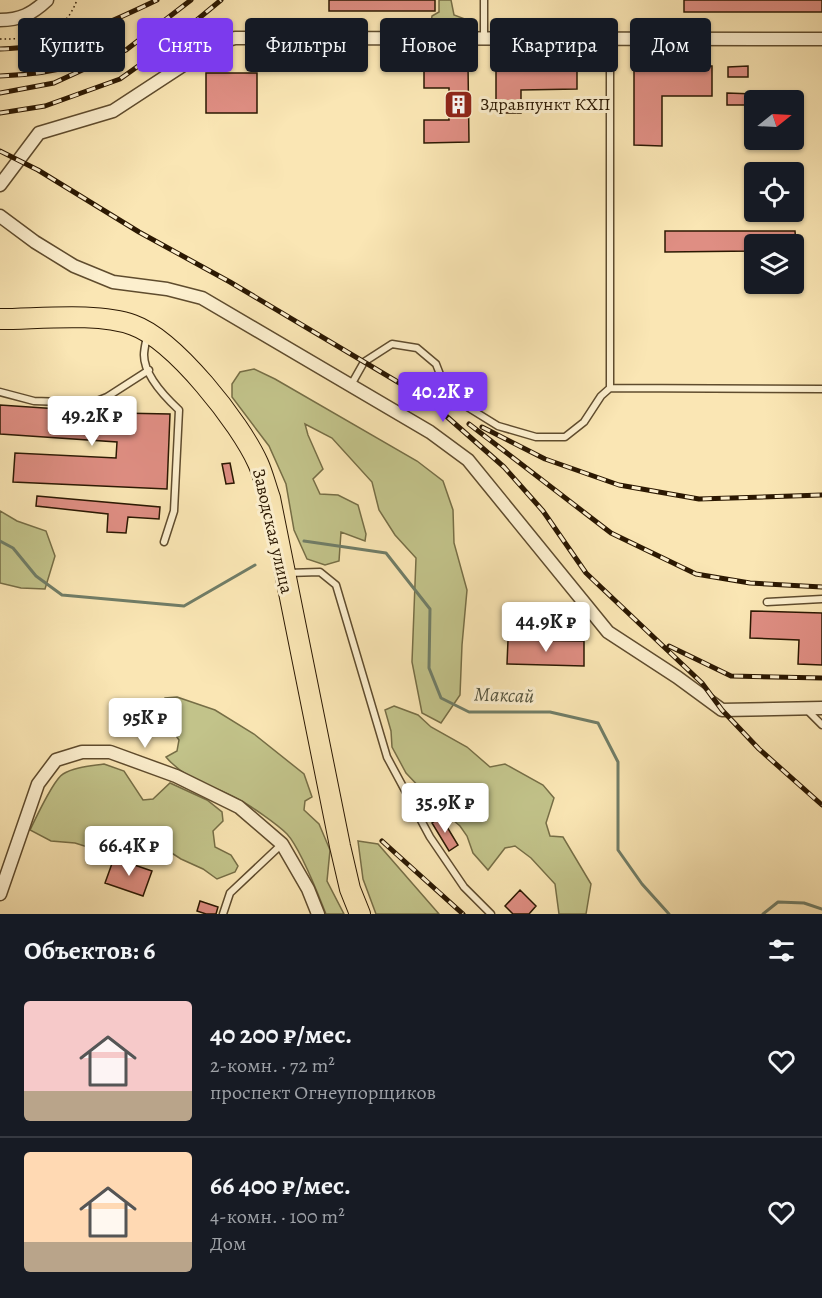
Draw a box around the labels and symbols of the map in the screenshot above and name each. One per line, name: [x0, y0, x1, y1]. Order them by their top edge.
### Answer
building icon: Здравпункт КХП: [443, 88, 475, 120]
north arrow: [744, 90, 804, 150]
place label: Здравпункт КХП: [480, 92, 610, 116]
pin: 40.2K ₽: [388, 372, 498, 423]
pin: 49.2K ₽: [37, 396, 147, 447]
street label: Заводская улица: [247, 466, 299, 597]
pin: 44.9K ₽: [491, 602, 601, 653]
water label: Максай: [473, 680, 535, 710]
pin: 95K ₽: [103, 698, 187, 749]
pin: 35.9K ₽: [390, 783, 500, 834]
pin: 66.4K ₽: [74, 826, 184, 877]

